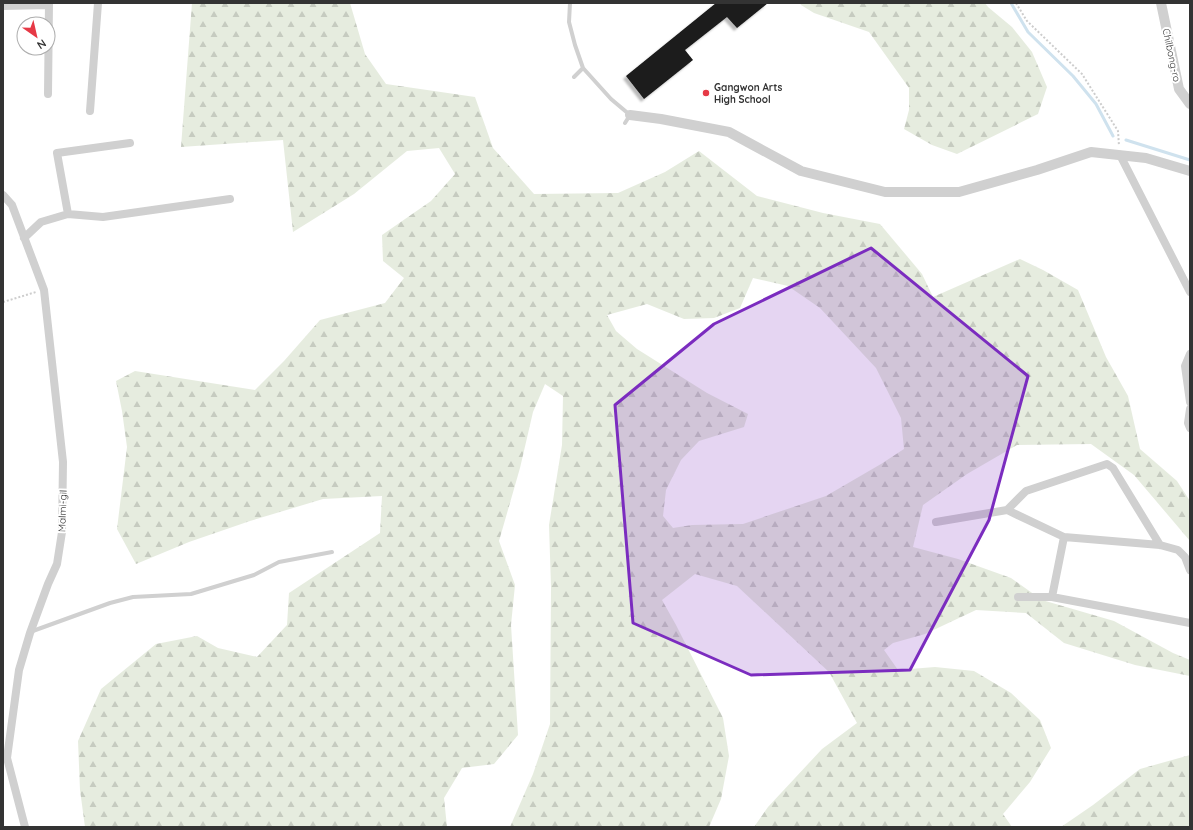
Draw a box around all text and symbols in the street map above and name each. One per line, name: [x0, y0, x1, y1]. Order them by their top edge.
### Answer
north arrow: [16, 16, 56, 56]
street label: Chilbong-ro: [1160, 27, 1184, 83]
text: N: [34, 36, 49, 52]
place label: Gangwon Arts High School: [714, 81, 782, 106]
marker: Gangwon Arts High School: [701, 88, 711, 98]
street label: Malmi-gil: [55, 490, 70, 532]

